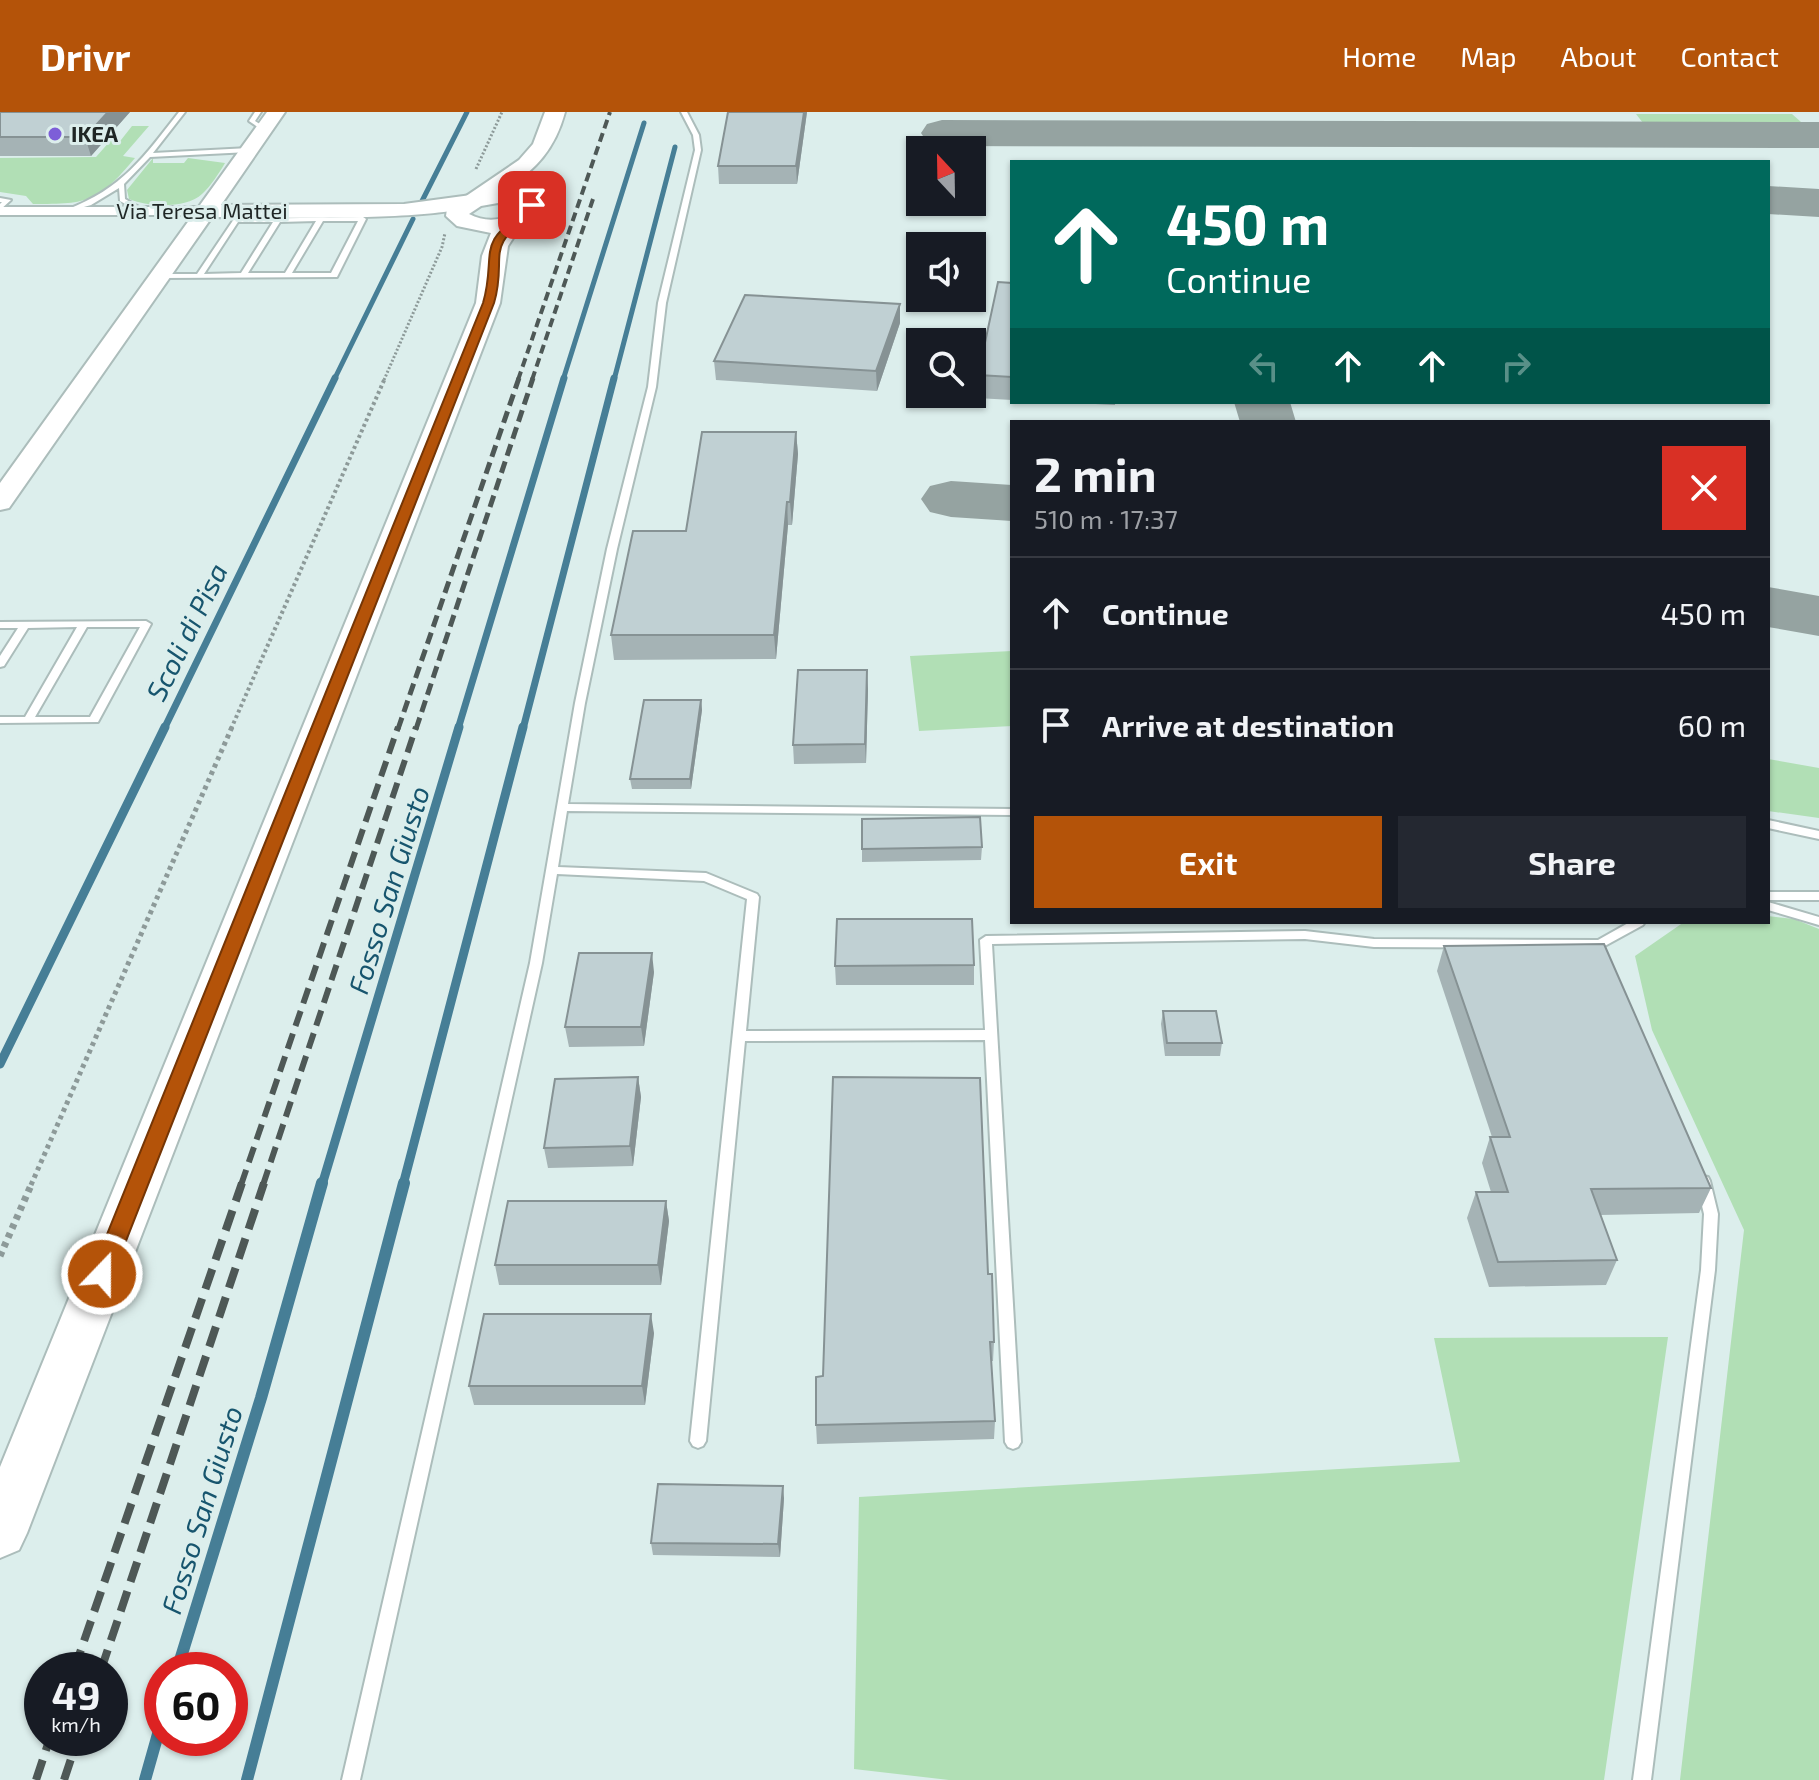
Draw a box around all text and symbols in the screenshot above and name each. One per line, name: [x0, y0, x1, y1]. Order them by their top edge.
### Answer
text: Drivr: [40, 33, 130, 79]
text: Home: [1342, 39, 1416, 73]
text: Map: [1460, 39, 1517, 73]
text: About: [1561, 39, 1636, 73]
text: Contact: [1680, 39, 1779, 73]
place label: IKEA: [71, 120, 119, 146]
marker: IKEA: [46, 125, 64, 143]
north arrow: [906, 136, 986, 216]
map controls: [906, 136, 986, 408]
pin: [498, 171, 566, 239]
icon: arrive: [510, 183, 554, 227]
text: 450 m: [1166, 189, 1329, 256]
icon: ahead: [1034, 192, 1138, 296]
street label: Via Teresa Mattei: [116, 197, 288, 223]
button: sound: [906, 232, 986, 312]
text: Continue: [1166, 257, 1311, 300]
button: search: [906, 328, 986, 408]
icon: left: [1242, 344, 1286, 388]
icon: ahead: [1326, 344, 1370, 388]
icon: ahead: [1410, 344, 1454, 388]
icon: right: [1494, 344, 1538, 388]
text: 2 min: [1034, 444, 1157, 502]
button: close: [1662, 446, 1746, 530]
text: 510 m · 17:37: [1034, 503, 1178, 534]
water label: Scoli di Pisa: [138, 557, 234, 706]
icon: ahead: [1034, 591, 1078, 635]
text: Continue: [1102, 595, 1229, 631]
text: 450 m: [1660, 595, 1746, 631]
icon: arrive: [1034, 703, 1078, 747]
text: Arrive at destination: [1102, 707, 1394, 743]
text: 60 m: [1678, 707, 1746, 743]
water label: Fosso San Giusto: [340, 782, 436, 998]
button: Exit: [1034, 816, 1382, 908]
button: Share: [1398, 816, 1746, 908]
position arrow: [60, 1232, 144, 1316]
water label: Fosso San Giusto: [153, 1402, 249, 1618]
speed limit sign: 60: [144, 1652, 248, 1756]
text: 49: [51, 1670, 101, 1718]
text: km/h: [51, 1712, 101, 1736]

